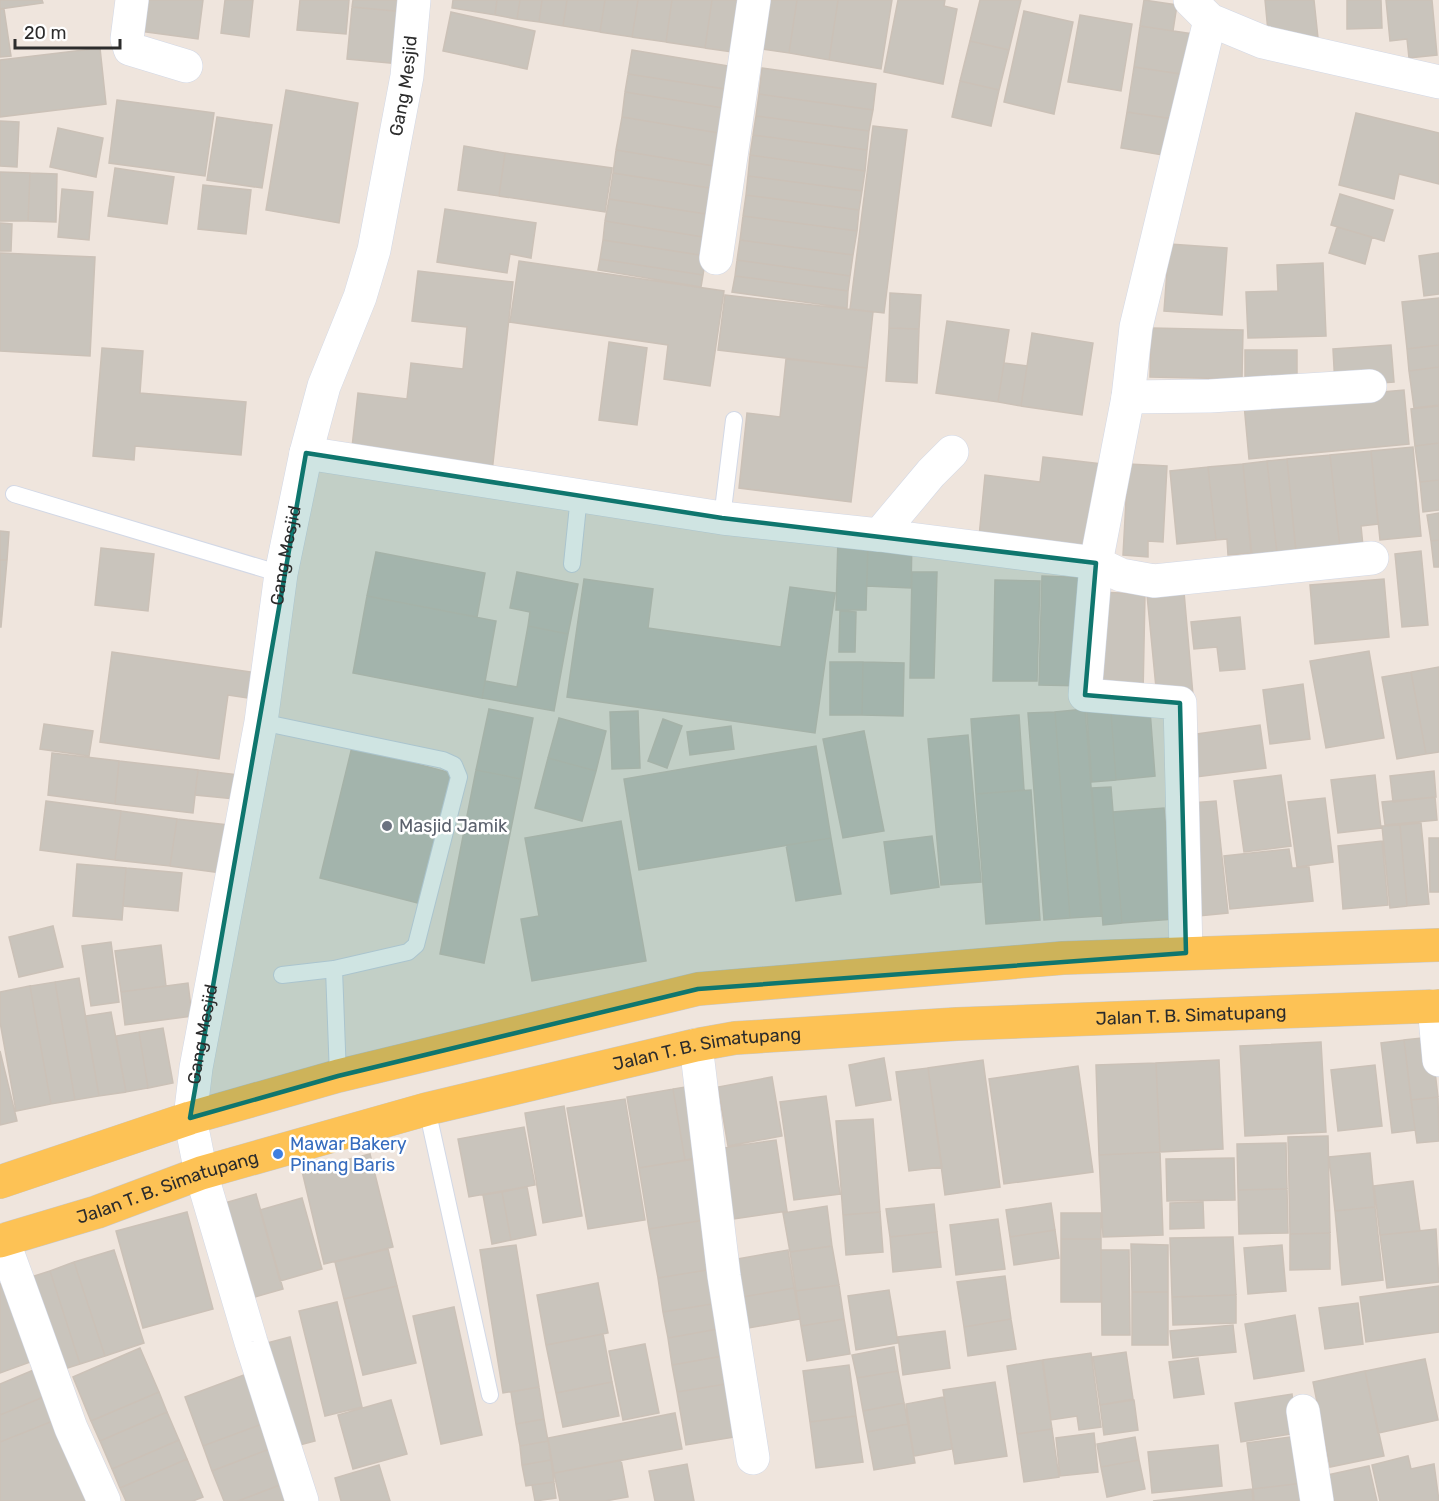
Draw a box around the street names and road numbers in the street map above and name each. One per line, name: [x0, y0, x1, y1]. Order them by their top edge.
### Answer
street label: Gang Mesjid: [385, 35, 422, 138]
street label: Gang Mesjid: [266, 504, 306, 607]
street label: Gang Mesjid: [183, 982, 223, 1086]
street label: Jalan T. B. Simatupang: [1095, 1001, 1287, 1030]
street label: Jalan T. B. Simatupang: [610, 1023, 802, 1075]
street label: Jalan T. B. Simatupang: [74, 1146, 261, 1229]

